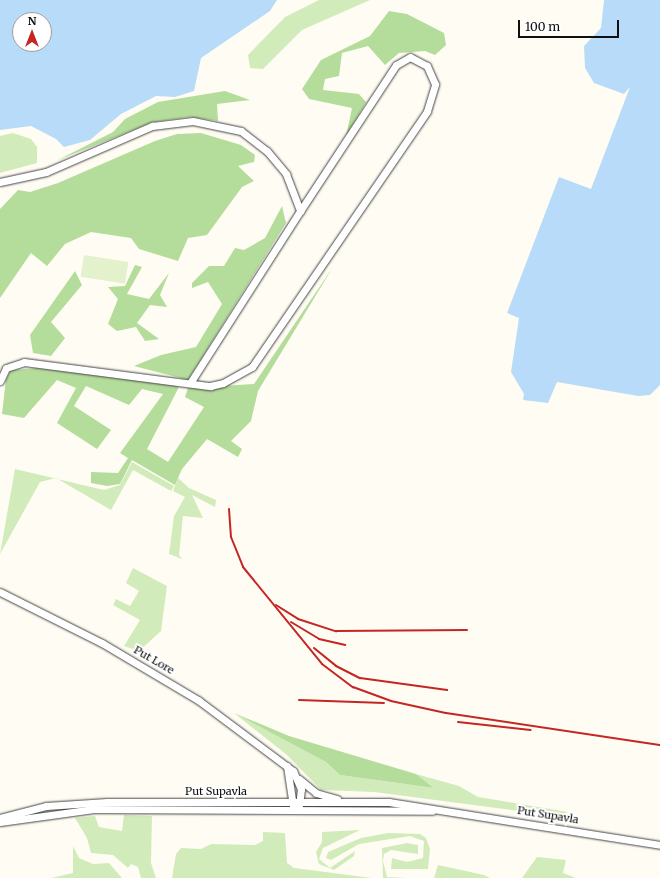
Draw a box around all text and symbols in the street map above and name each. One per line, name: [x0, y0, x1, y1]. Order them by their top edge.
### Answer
north arrow: [12, 12, 52, 52]
scale bar: [520, 12, 621, 38]
text: N: [28, 14, 36, 28]
text: 100 m: [525, 19, 560, 34]
street label: Put Lore: [131, 643, 177, 677]
street label: Put Supavla: [185, 784, 247, 798]
street label: Put Supavla: [516, 804, 580, 826]

